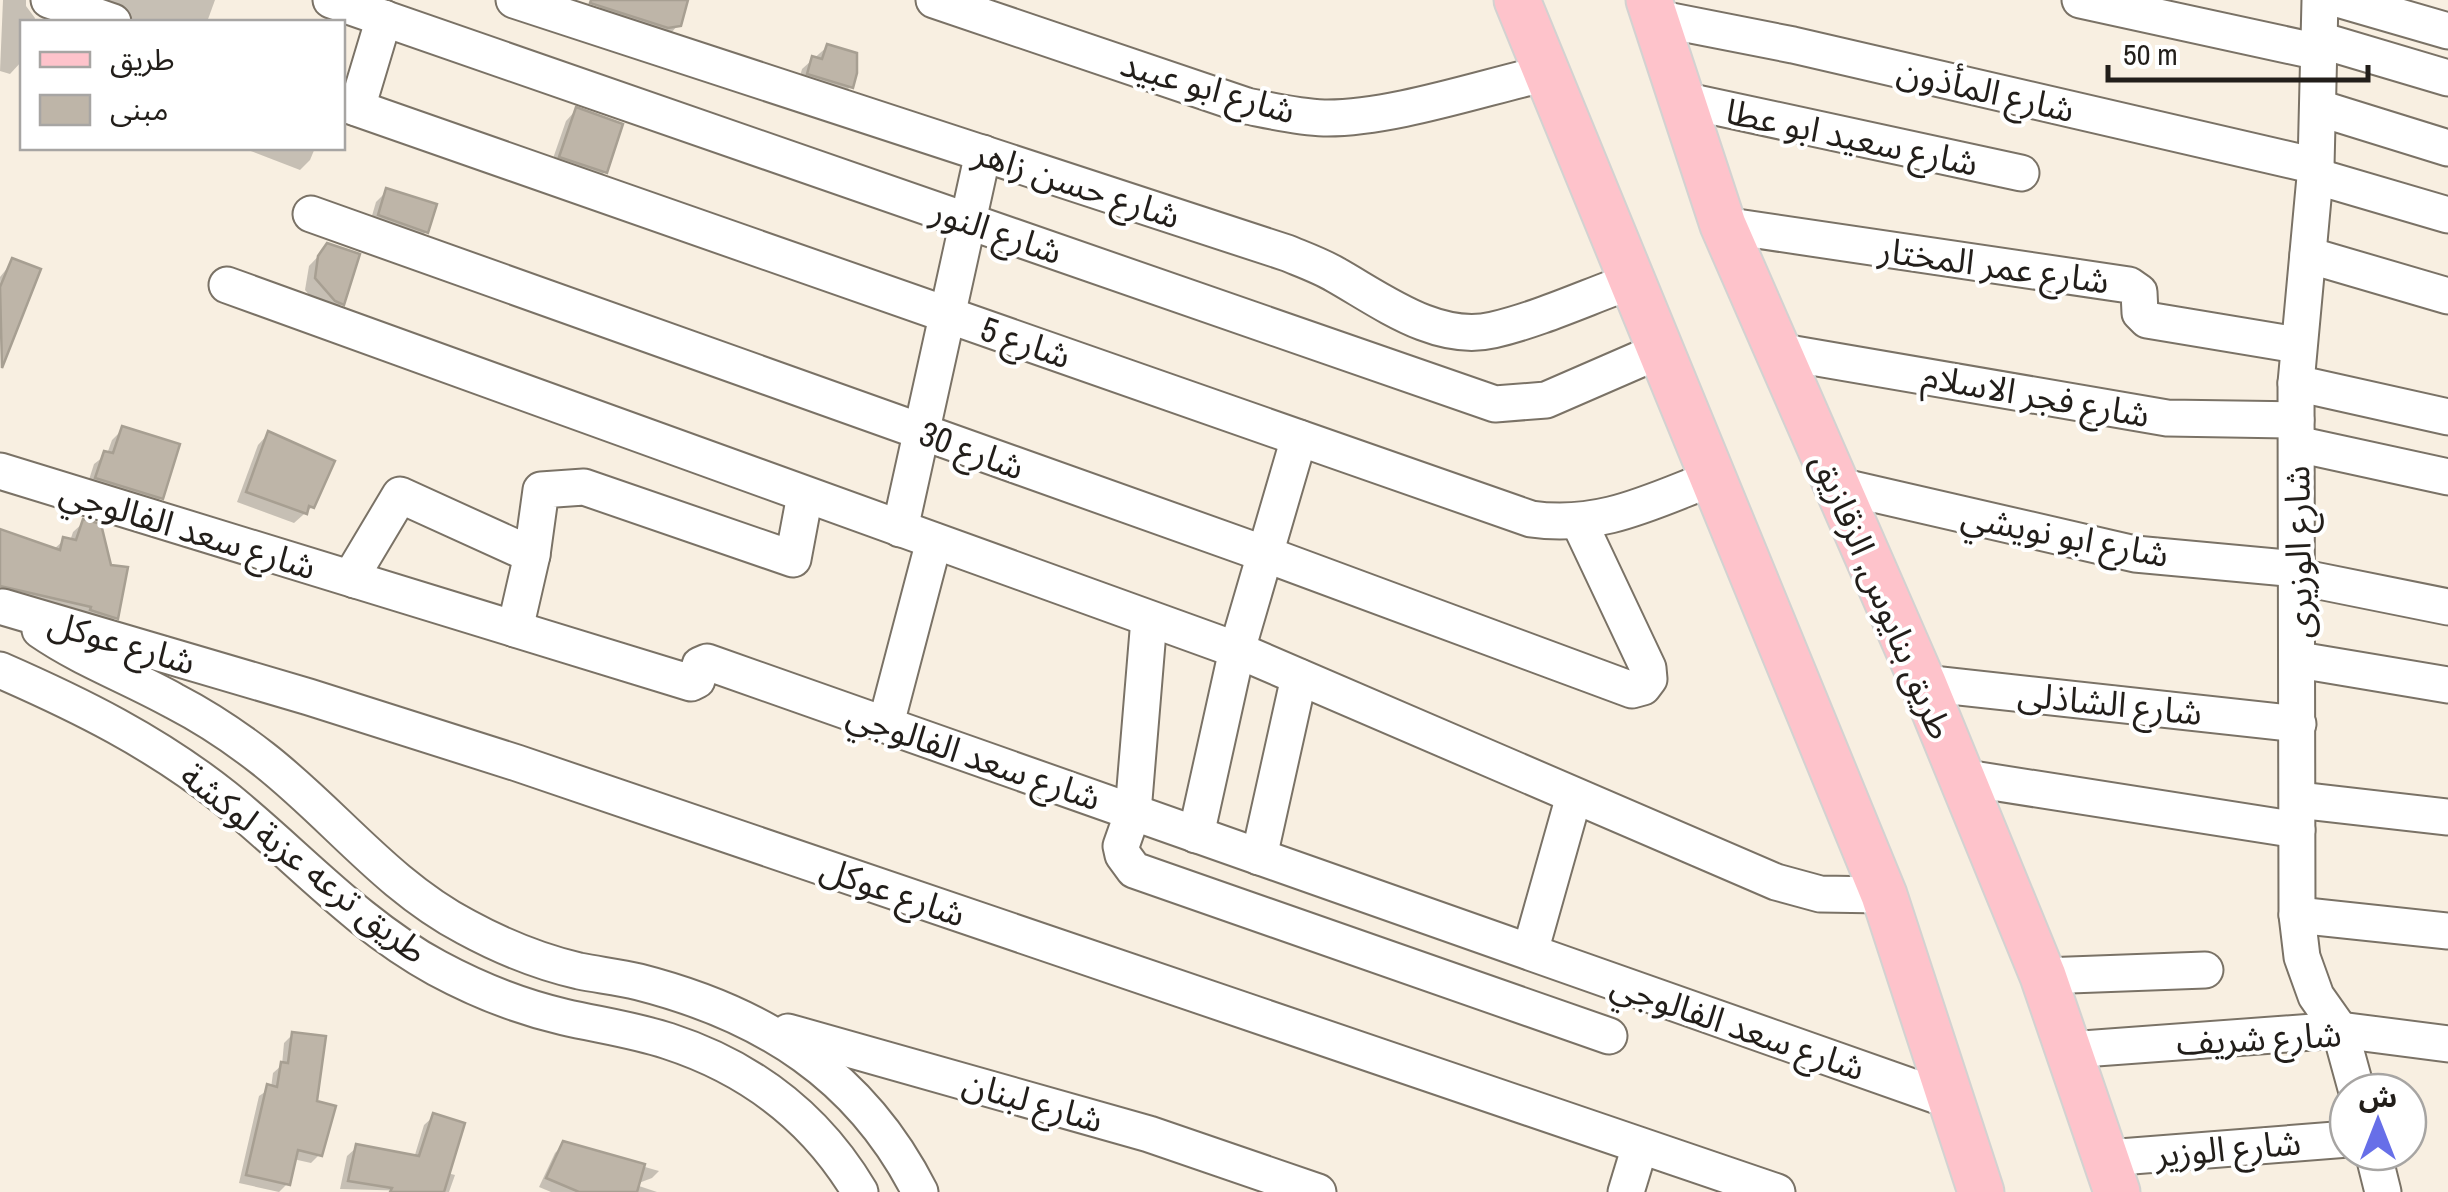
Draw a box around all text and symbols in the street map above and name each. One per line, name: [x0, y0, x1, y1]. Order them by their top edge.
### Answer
legend: [20, 20, 345, 150]
scale bar: [2108, 20, 2368, 82]
text: 50 m: [2123, 34, 2178, 74]
text: طريق: [110, 39, 175, 79]
street label: شارع ابو عبيد: [1114, 40, 1301, 137]
street label: شارع المأذون: [1892, 47, 2079, 136]
street label: شارع سعيد ابو عطا: [1721, 87, 1982, 190]
text: مبنى: [110, 89, 168, 129]
street label: شارع حسن زاهر: [966, 128, 1186, 242]
street label: شارع النور: [924, 186, 1068, 278]
street label: شارع عمر المختار: [1874, 225, 2112, 307]
street label: شارع 5: [974, 305, 1077, 382]
street label: شارع فجر الاسلام: [1918, 352, 2153, 441]
street label: شارع 30: [912, 409, 1031, 493]
street label: طريق بنايوس, الزقازيق: [1801, 446, 1965, 746]
street label: شارع الوزيرى: [2273, 465, 2326, 639]
street label: شارع سعد الفالوجي: [53, 468, 322, 594]
street label: شارع ابو نويشي: [1956, 492, 2173, 582]
street label: شارع عوكل: [42, 599, 201, 688]
street label: شارع الشاذلى: [2015, 670, 2205, 739]
street label: شارع سعد الفالوجي: [840, 691, 1107, 825]
street label: طريق ترعه عزبة لوكشة: [171, 752, 437, 974]
street label: شارع عوكل: [813, 844, 972, 941]
street label: شارع سعد الفالوجي: [1604, 961, 1871, 1095]
street label: شارع شريف: [2175, 1010, 2343, 1069]
street label: شارع لبنان: [957, 1059, 1108, 1146]
north arrow: [2328, 1072, 2428, 1172]
text: ش: [2359, 1078, 2397, 1116]
street label: شارع الوزير: [2152, 1118, 2303, 1181]

